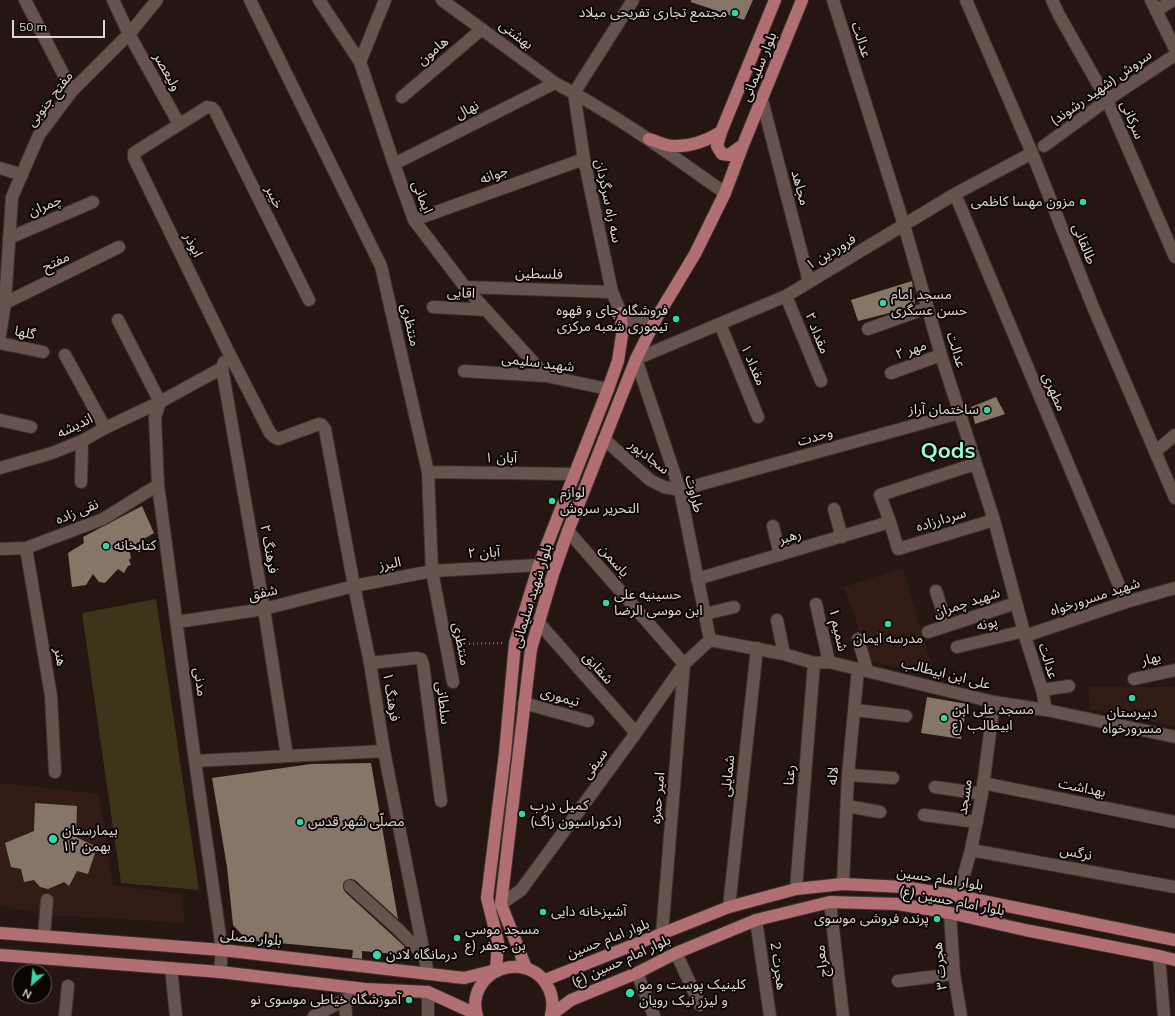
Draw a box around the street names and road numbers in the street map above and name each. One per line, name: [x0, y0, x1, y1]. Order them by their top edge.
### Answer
street label: بهشتی: [496, 17, 536, 53]
street label: عدالت: [847, 20, 875, 60]
street label: بلوار سلیمانی: [737, 30, 781, 104]
street label: هامون: [414, 33, 452, 69]
street label: سروش (شهید رشوند): [1047, 47, 1155, 129]
street label: ولیعصر: [150, 50, 184, 94]
street label: مفتح جنوبی: [23, 68, 77, 130]
street label: نهال: [452, 97, 482, 123]
street label: سرکانی: [1116, 98, 1148, 142]
street label: سه راه سرگردان: [591, 158, 625, 244]
street label: جوانه: [478, 162, 510, 188]
street label: مجاهد: [787, 169, 813, 207]
street label: ایمانی: [408, 178, 436, 216]
street label: خیبر: [261, 183, 287, 211]
street label: چمران: [26, 192, 64, 220]
street label: طالقانی: [1068, 221, 1100, 267]
street label: ابوذر: [180, 230, 206, 260]
street label: فروردین ۱: [803, 231, 859, 273]
street label: مفتح: [39, 248, 73, 276]
street label: فلسطین: [515, 265, 563, 283]
street label: اقایی: [447, 284, 475, 302]
street label: منتظری: [397, 302, 423, 348]
street label: مقداد ۲: [801, 310, 833, 356]
street label: گلها: [13, 323, 37, 343]
street label: عدالت: [943, 330, 969, 370]
street label: مهر ۲: [893, 337, 929, 363]
street label: مقداد ۱: [737, 342, 769, 388]
street label: شهید سلیمی: [501, 350, 575, 376]
street label: مطهری: [1038, 370, 1070, 414]
street label: اندیشه: [54, 410, 96, 442]
street label: وحدت: [795, 424, 835, 450]
street label: سجادپور: [625, 436, 673, 478]
street label: آبان ۱: [485, 449, 517, 467]
street label: طراوت: [681, 473, 707, 515]
street label: نقی زاده: [53, 496, 101, 528]
street label: سردارزاده: [914, 504, 968, 536]
street label: فرهنگ ۲: [256, 523, 282, 575]
street label: رهبر: [777, 526, 803, 548]
street label: یاسمن: [595, 541, 633, 581]
street label: بلوار شهید سلیمانی: [508, 542, 556, 650]
street label: آبان ۲: [467, 544, 501, 562]
street label: البرز: [377, 554, 403, 574]
street label: شهید مسرورخواه: [1048, 575, 1142, 619]
street label: شفق: [247, 582, 279, 604]
street label: شهید چمران: [932, 584, 1002, 622]
street label: شمیم ۱: [825, 607, 851, 653]
street label: پونه: [975, 613, 999, 635]
street label: منتظری: [449, 621, 473, 667]
street label: عدالت: [1035, 641, 1061, 681]
street label: هنر: [50, 646, 70, 668]
street label: شقایق: [579, 648, 617, 688]
street label: بهار: [1139, 649, 1163, 669]
street label: علی ابن ابیطالب: [900, 655, 992, 693]
street label: مدنی: [190, 667, 210, 697]
street label: فرهنگ ۱: [379, 671, 403, 723]
street label: سلطانی: [432, 681, 454, 725]
street label: تیموری: [539, 683, 581, 711]
street label: سیفی: [578, 746, 612, 782]
street label: شمایلی: [717, 754, 739, 798]
street label: رعنا: [781, 764, 799, 786]
street label: لاله: [824, 766, 842, 786]
street label: امیر حمزه: [647, 771, 669, 825]
street label: بهداشت: [1057, 775, 1107, 801]
street label: مسجد: [954, 778, 976, 816]
street label: نرگس: [1059, 842, 1093, 864]
street label: بلوار امام حسین: [895, 864, 985, 894]
street label: بلوار امام حسین (ع): [898, 883, 1006, 919]
street label: بلوار امام حسین: [564, 915, 652, 963]
street label: بلوار مصلی: [219, 926, 283, 950]
street label: بلوار امام حسین (ع): [569, 932, 673, 990]
street label: هجرت 2: [766, 941, 790, 991]
street label: هجرت ۳: [929, 941, 951, 991]
street label: معراج: [812, 944, 832, 978]

